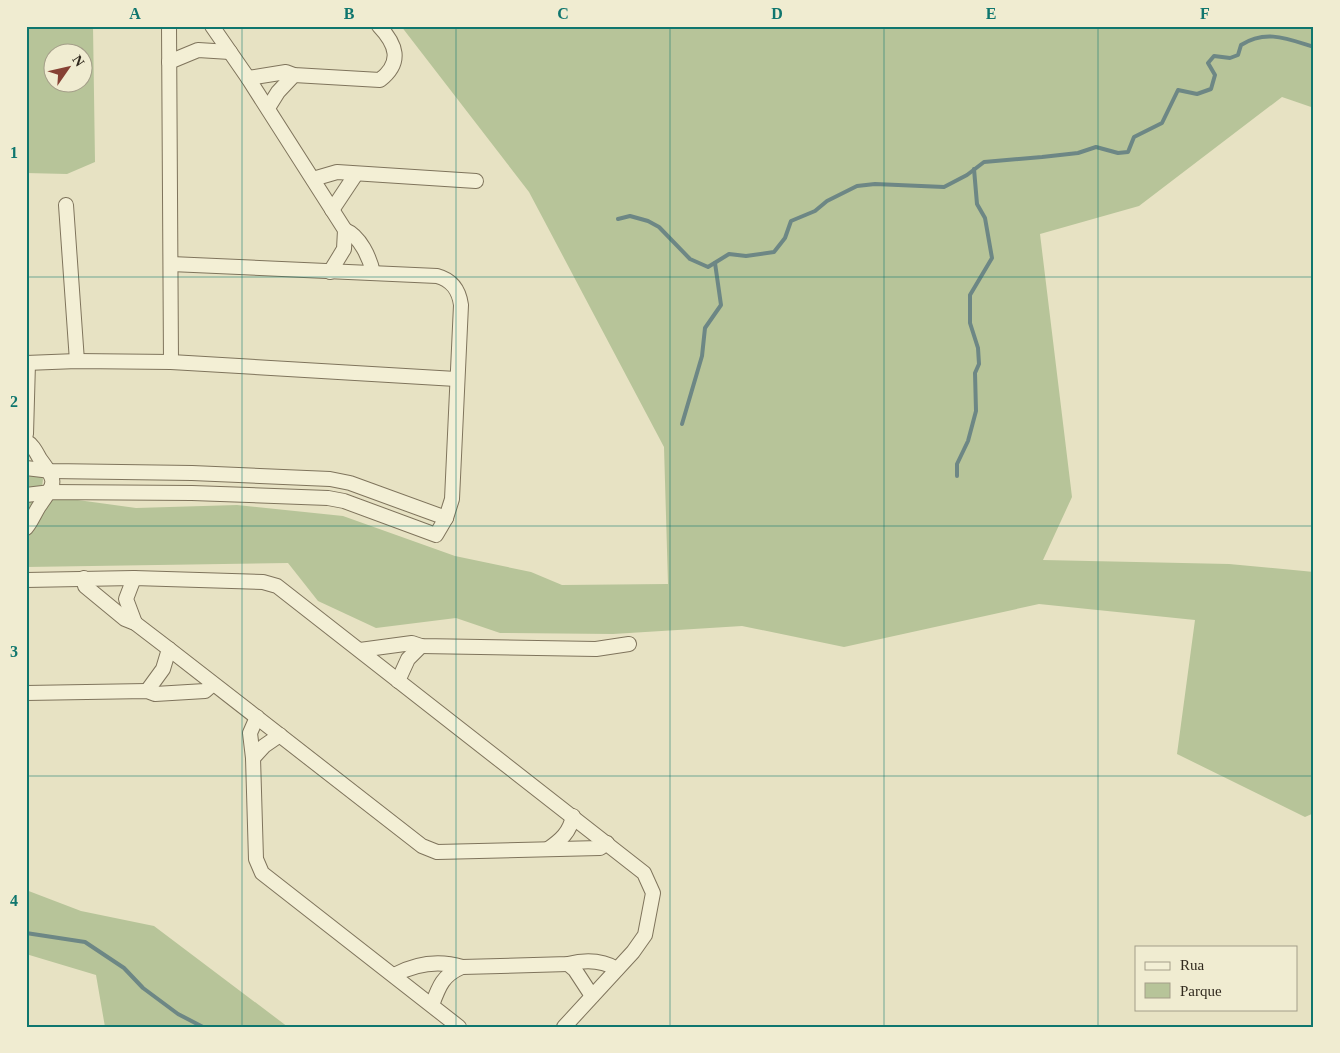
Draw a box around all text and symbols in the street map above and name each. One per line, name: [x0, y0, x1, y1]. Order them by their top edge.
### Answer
text: A: [129, 5, 141, 22]
text: B: [344, 5, 355, 22]
text: C: [557, 5, 569, 22]
text: D: [771, 5, 783, 22]
text: E: [986, 5, 996, 22]
text: F: [1200, 5, 1210, 22]
north arrow: [42, 42, 92, 92]
text: N: [69, 53, 87, 69]
text: 1: [10, 144, 18, 161]
text: 2: [10, 393, 18, 410]
text: 3: [10, 643, 18, 660]
text: 4: [10, 892, 18, 909]
legend: [1135, 946, 1298, 1010]
text: Rua: [1180, 957, 1205, 973]
text: Parque: [1180, 983, 1222, 999]

